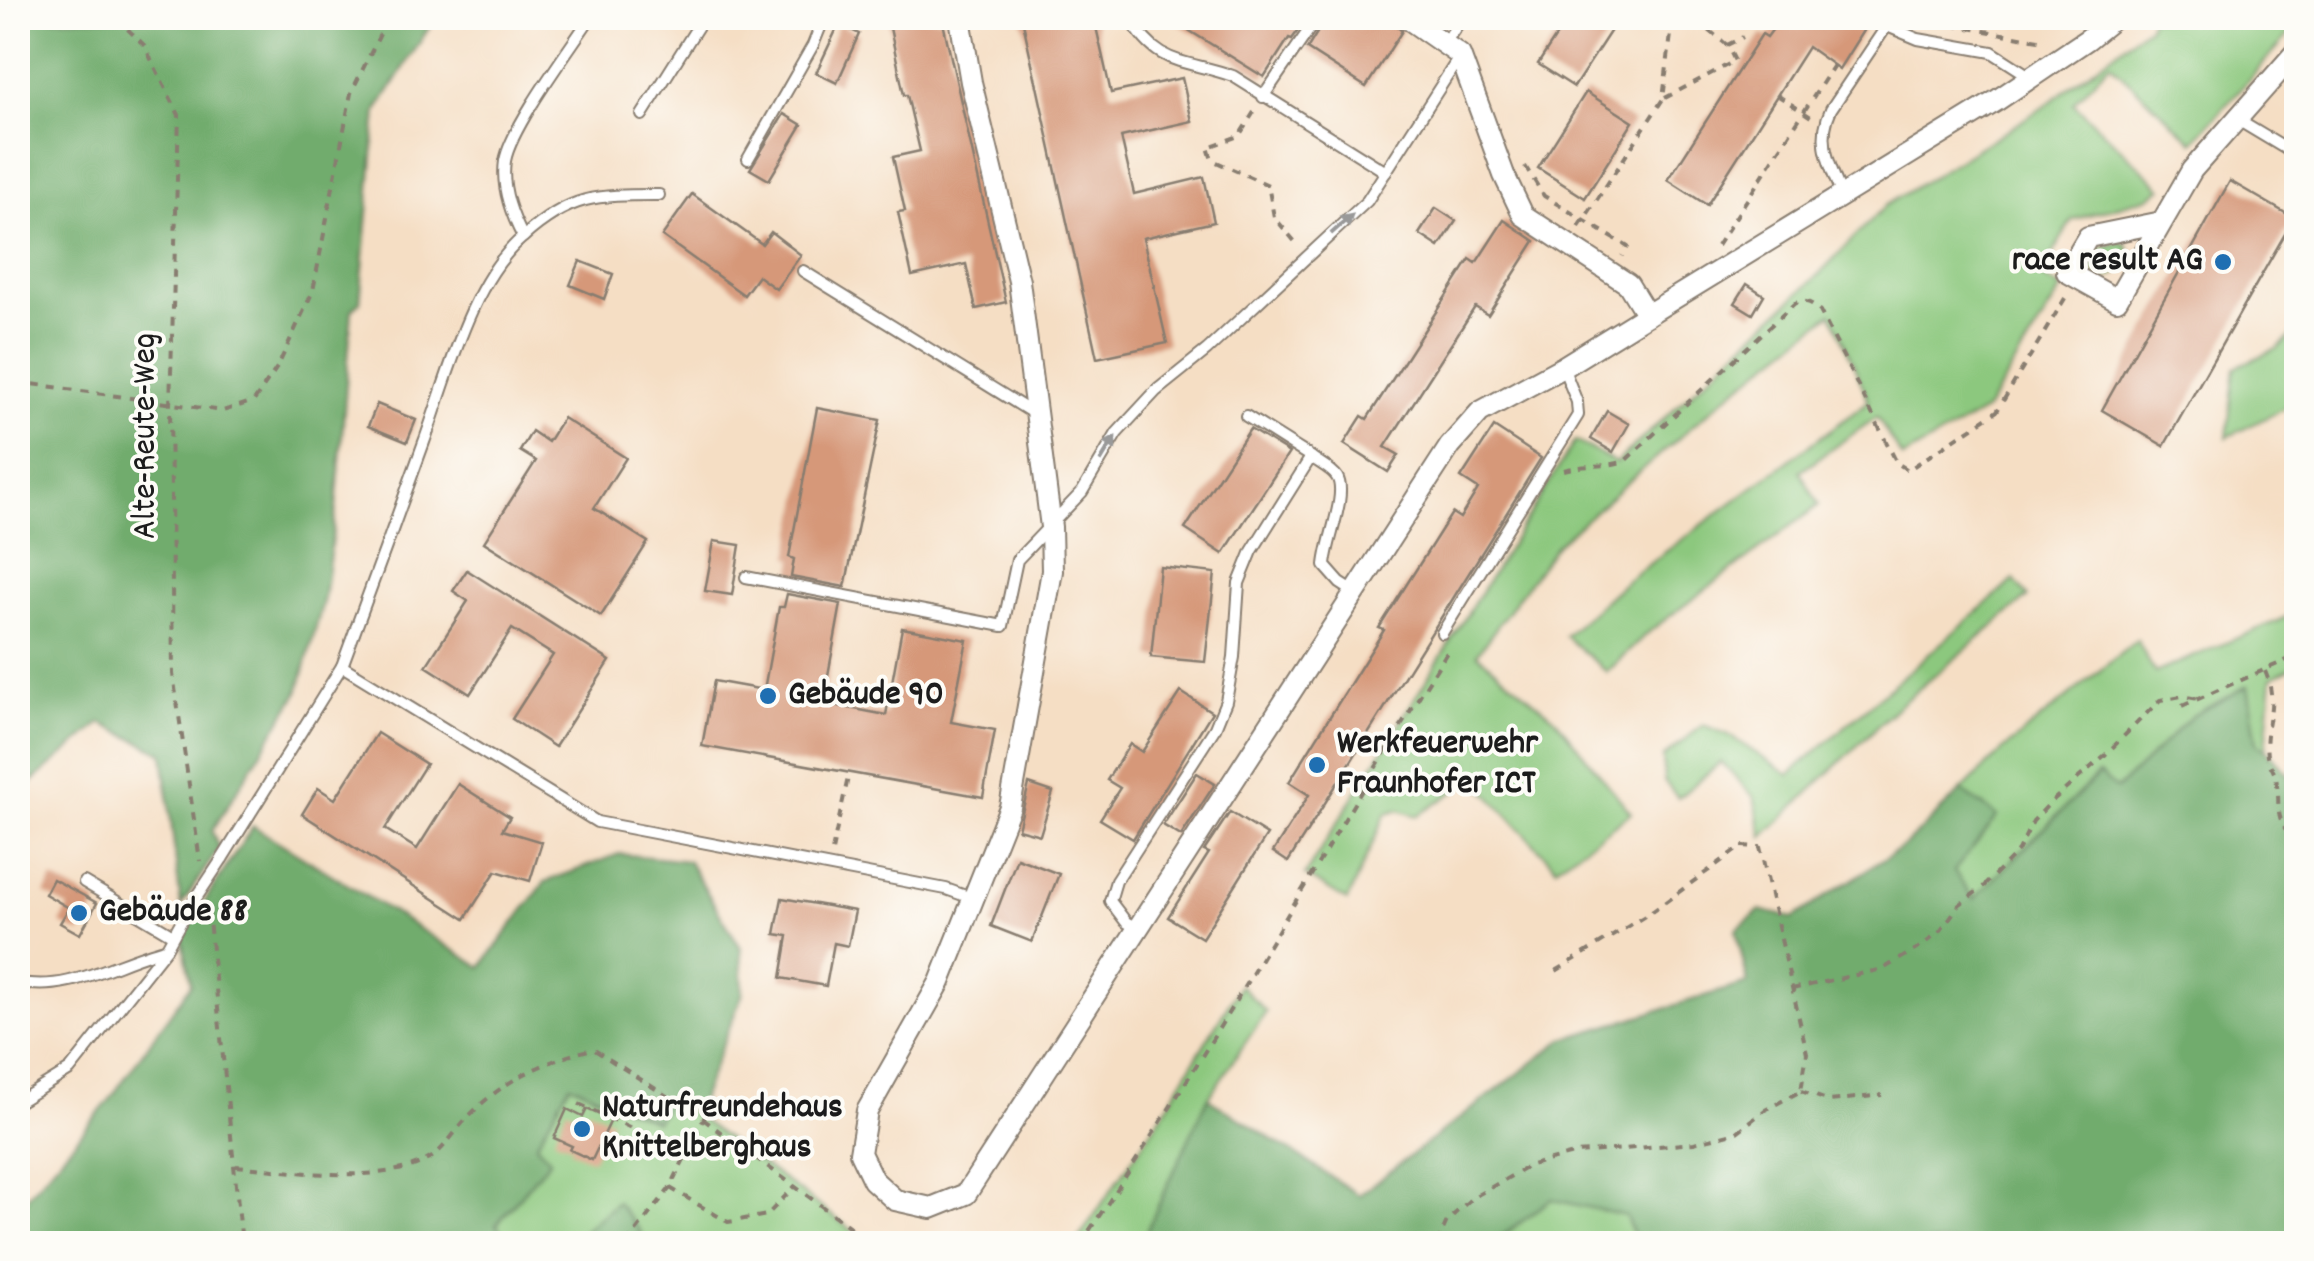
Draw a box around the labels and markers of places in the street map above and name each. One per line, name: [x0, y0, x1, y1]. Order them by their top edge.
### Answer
place label: race result AG: [2012, 237, 2203, 287]
marker: race result AG: [2212, 251, 2234, 273]
place label: Gebäude 90: [788, 671, 944, 721]
marker: Gebäude 90: [757, 685, 779, 707]
place label: Werkfeuerwehr Fraunhofer ICT: [1337, 720, 1539, 810]
marker: Werkfeuerwehr Fraunhofer ICT: [1306, 754, 1328, 776]
place label: Gebäude 88: [99, 888, 248, 938]
marker: Gebäude 88: [68, 902, 90, 924]
place label: Naturfreundehaus Knittelberghaus: [602, 1084, 843, 1174]
marker: Naturfreundehaus Knittelberghaus: [571, 1118, 593, 1140]

